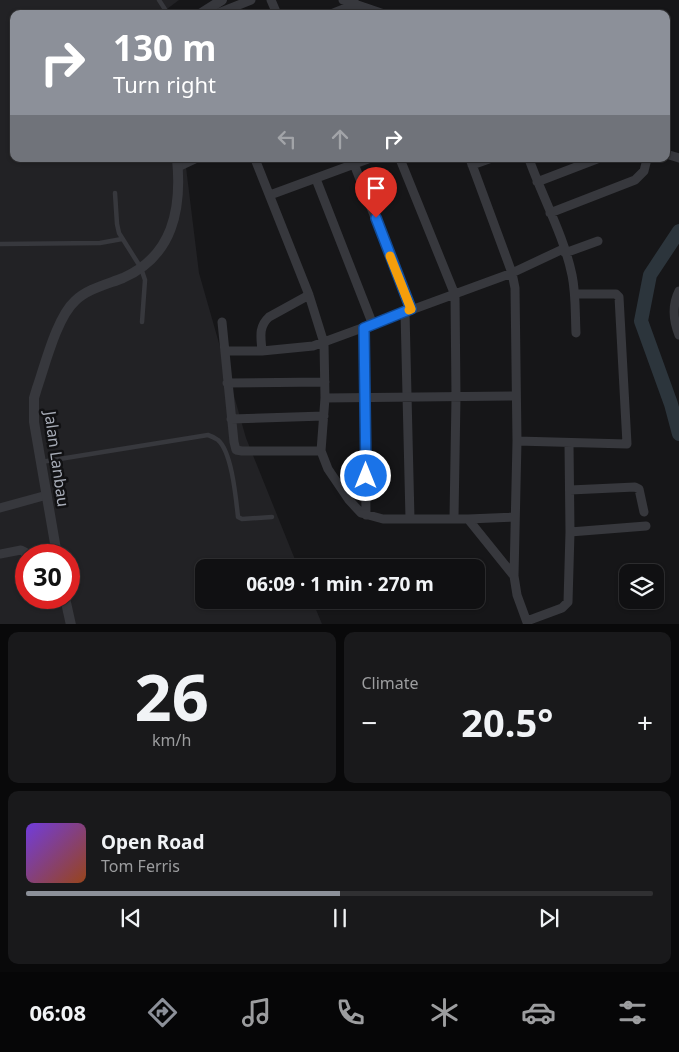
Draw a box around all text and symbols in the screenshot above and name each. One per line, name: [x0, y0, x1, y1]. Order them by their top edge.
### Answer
text: 130 m: [113, 24, 216, 71]
icon: right: [30, 30, 95, 95]
text: Turn right: [113, 69, 216, 99]
icon: left: [273, 125, 301, 153]
icon: ahead: [326, 125, 354, 153]
icon: right: [379, 125, 407, 153]
pin: [355, 167, 397, 218]
icon: arrive: [362, 174, 390, 202]
street label: Jalan Lanbau: [39, 408, 75, 508]
position arrow: [339, 449, 391, 501]
speed limit sign: 30: [15, 544, 80, 609]
map controls: [619, 564, 664, 609]
button: layers: [619, 564, 664, 609]
text: 06:09 · 1 min · 270 m: [246, 571, 434, 597]
text: 26: [135, 652, 209, 740]
text: Climate: [362, 672, 419, 694]
text: 20.5°: [461, 696, 553, 748]
text: −: [362, 703, 378, 741]
text: +: [637, 703, 653, 741]
text: km/h: [152, 729, 191, 751]
text: Open Road: [101, 829, 204, 855]
text: Tom Ferris: [101, 855, 180, 877]
icon: previous: [117, 904, 145, 932]
icon: pause: [326, 904, 354, 932]
icon: next: [535, 904, 563, 932]
icon: directions: [145, 995, 180, 1030]
icon: music: [239, 995, 274, 1030]
icon: phone: [333, 995, 368, 1030]
icon: climate: [427, 995, 462, 1030]
icon: car: [521, 995, 556, 1030]
icon: filters: [615, 995, 650, 1030]
text: 06:08: [29, 997, 86, 1027]

